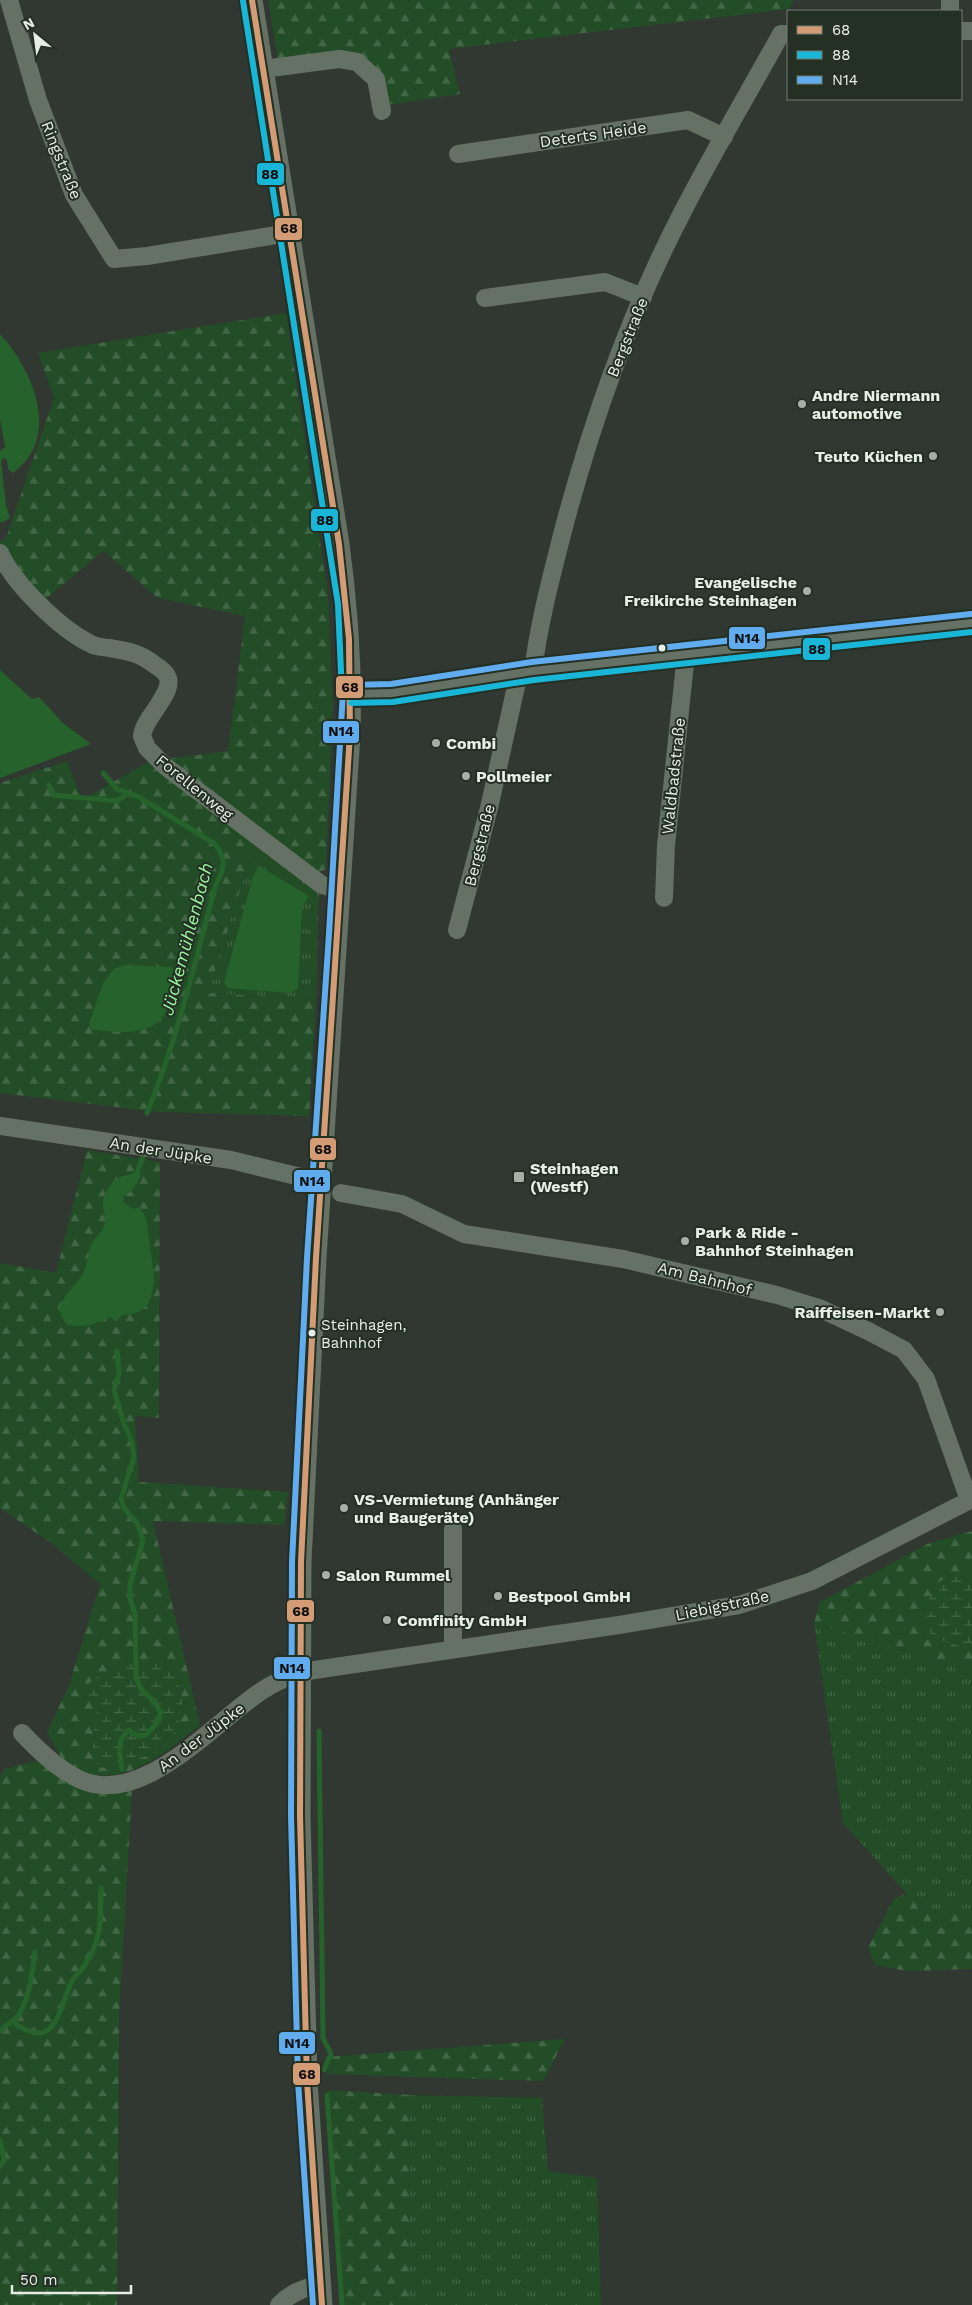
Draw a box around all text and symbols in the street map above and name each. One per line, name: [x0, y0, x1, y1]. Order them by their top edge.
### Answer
north arrow: [10, 10, 60, 60]
legend: [787, 10, 962, 100]
text: N: [20, 14, 37, 33]
text: 68: [832, 21, 850, 39]
text: 88: [832, 46, 850, 64]
text: N14: [832, 71, 858, 89]
street label: Ringstraße: [37, 118, 86, 202]
street label: Deterts Heide: [539, 118, 648, 151]
line badge: 88: [256, 162, 285, 186]
text: 88: [261, 166, 279, 182]
line badge: 68: [274, 217, 303, 241]
text: 68: [280, 220, 298, 236]
street label: Bergstraße: [603, 295, 652, 380]
place label: Andre Niermann automotive: [812, 386, 940, 423]
marker: Andre Niermann automotive: [796, 398, 808, 410]
place label: Teuto Küchen: [815, 447, 923, 466]
marker: Teuto Küchen: [927, 450, 939, 462]
line badge: 88: [310, 508, 339, 532]
text: 88: [316, 512, 334, 528]
place label: Evangelische Freikirche Steinhagen: [624, 573, 797, 610]
marker: Evangelische Freikirche Steinhagen: [801, 585, 813, 597]
line badge: N14: [728, 626, 766, 650]
text: N14: [734, 630, 760, 646]
line badge: 88: [802, 637, 831, 661]
text: 88: [808, 641, 826, 657]
unlabelled marker: [657, 643, 667, 653]
line badge: 68: [335, 675, 364, 699]
text: 68: [341, 679, 359, 695]
street label: Waldbadstraße: [658, 717, 689, 835]
line badge: N14: [322, 720, 360, 744]
text: N14: [328, 723, 354, 739]
place label: Combi: [446, 734, 496, 753]
marker: Combi: [430, 737, 442, 749]
street label: Forellenweg: [152, 751, 237, 825]
place label: Pollmeier: [476, 767, 552, 786]
marker: Pollmeier: [460, 770, 472, 782]
street label: Bergstraße: [460, 802, 499, 888]
water label: Jückemühlenbach: [156, 860, 217, 1018]
street label: An der Jüpke: [108, 1133, 213, 1168]
line badge: 68: [309, 1137, 337, 1161]
text: 68: [314, 1141, 332, 1157]
place label: Steinhagen (Westf): [530, 1159, 619, 1196]
line badge: N14: [293, 1169, 331, 1193]
marker: Steinhagen (Westf): [512, 1170, 526, 1184]
text: N14: [299, 1173, 325, 1189]
place label: Park & Ride - Bahnhof Steinhagen: [695, 1223, 854, 1260]
marker: Park & Ride - Bahnhof Steinhagen: [679, 1235, 691, 1247]
street label: Am Bahnhof: [656, 1258, 755, 1300]
place label: Raiffeisen-Markt: [794, 1303, 930, 1322]
marker: Raiffeisen-Markt: [934, 1306, 946, 1318]
place label: Steinhagen, Bahnhof: [321, 1316, 407, 1352]
marker: Steinhagen, Bahnhof: [307, 1328, 317, 1338]
place label: VS-Vermietung (Anhänger und Baugeräte): [354, 1490, 559, 1527]
marker: VS-Vermietung (Anhänger und Baugeräte): [338, 1502, 350, 1514]
place label: Salon Rummel: [336, 1566, 451, 1585]
marker: Salon Rummel: [320, 1569, 332, 1581]
street label: Liebigstraße: [673, 1586, 771, 1625]
place label: Bestpool GmbH: [508, 1587, 631, 1606]
marker: Bestpool GmbH: [492, 1590, 504, 1602]
line badge: 68: [286, 1599, 315, 1623]
text: 68: [292, 1603, 310, 1619]
place label: Comfinity GmbH: [397, 1611, 527, 1630]
marker: Comfinity GmbH: [381, 1614, 393, 1626]
line badge: N14: [273, 1656, 311, 1680]
text: N14: [279, 1660, 305, 1676]
street label: An der Jüpke: [154, 1699, 248, 1776]
line badge: N14: [278, 2031, 316, 2055]
text: N14: [284, 2035, 310, 2051]
line badge: 68: [292, 2062, 321, 2086]
text: 68: [298, 2066, 316, 2082]
scale bar: [12, 2262, 131, 2294]
text: 50 m: [20, 2271, 57, 2289]

